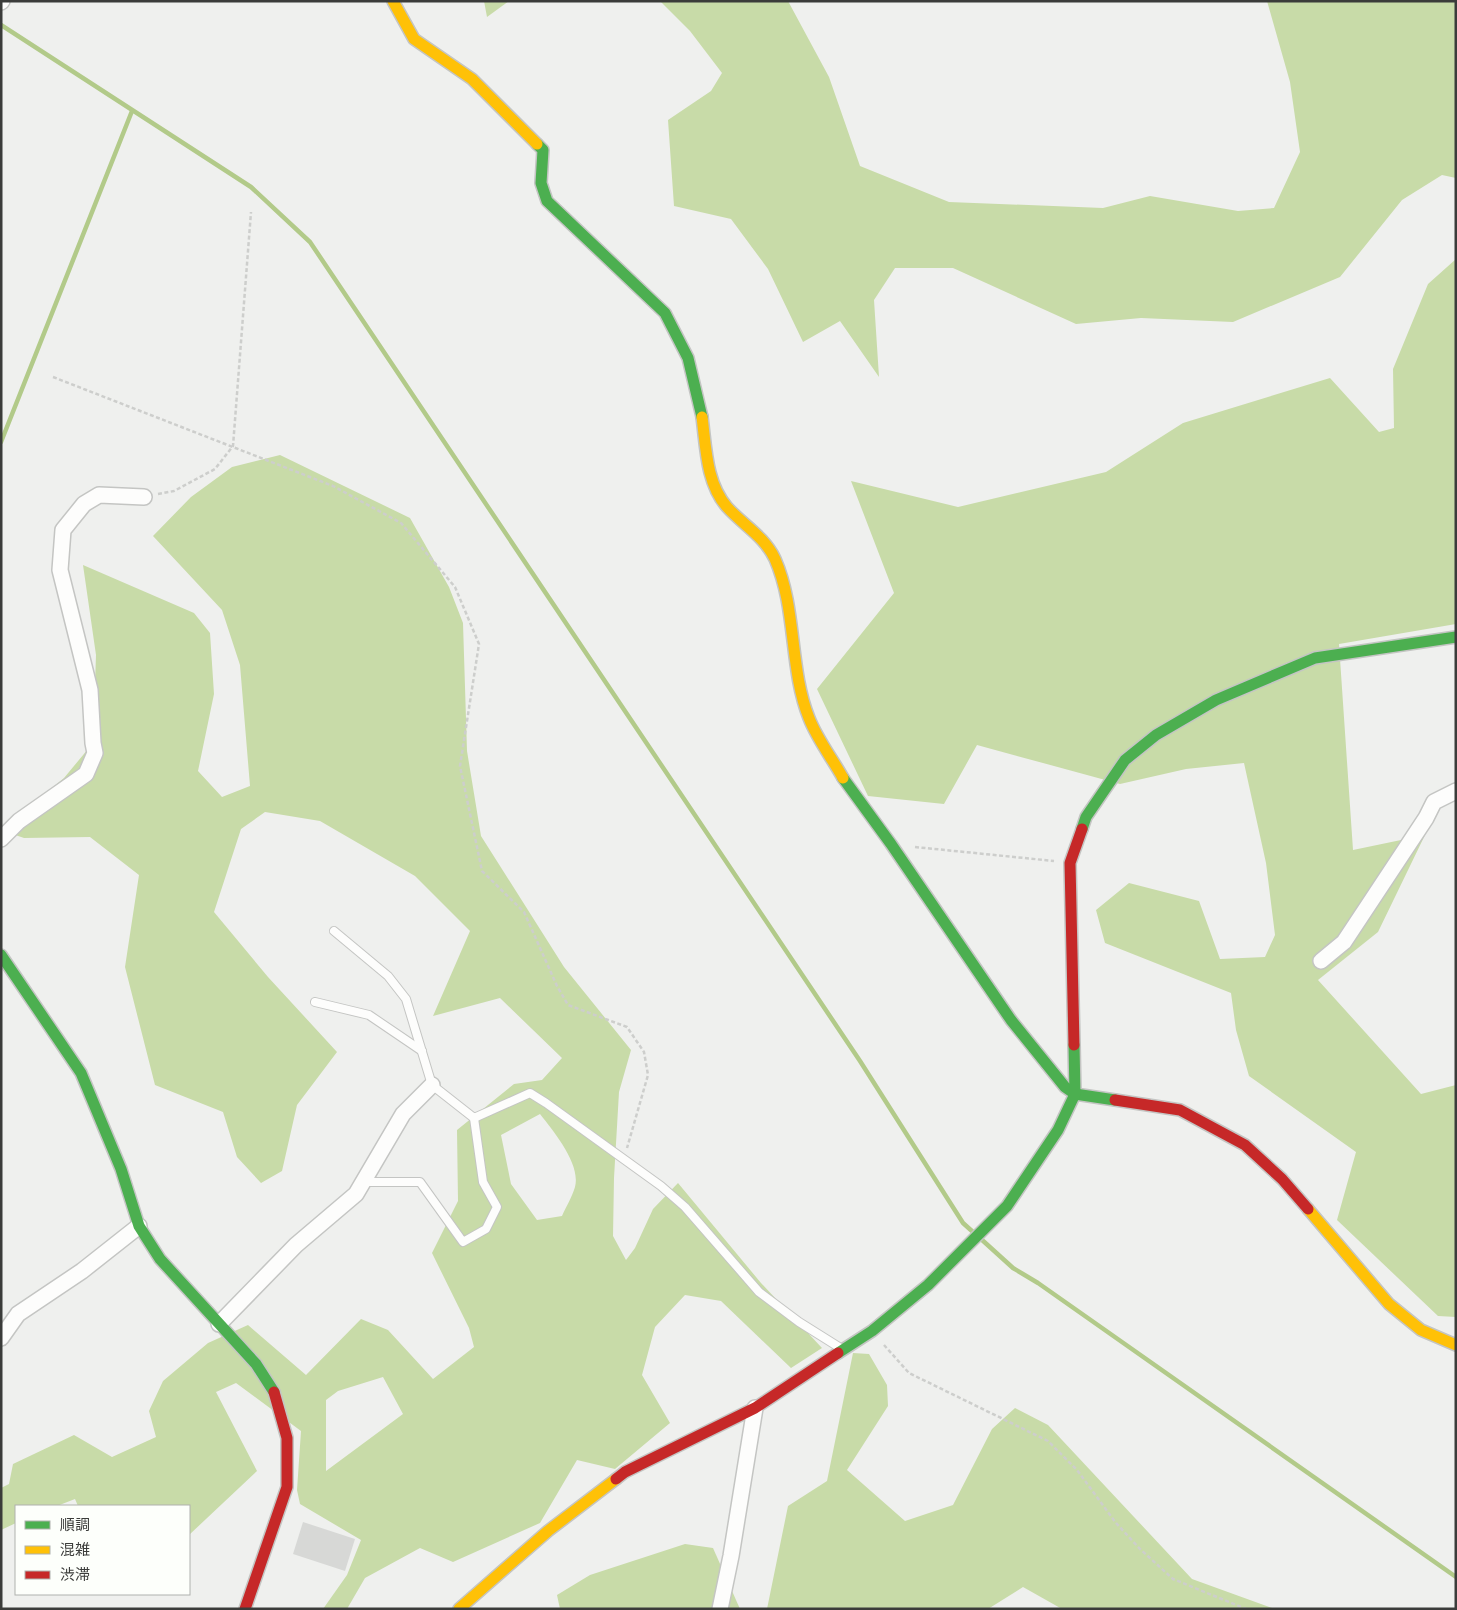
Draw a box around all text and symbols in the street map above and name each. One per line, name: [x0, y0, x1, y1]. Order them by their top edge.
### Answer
legend: [15, 1505, 190, 1595]
text: 順調: [60, 1515, 90, 1536]
text: 混雑: [60, 1540, 90, 1561]
text: 渋滞: [60, 1565, 90, 1586]

